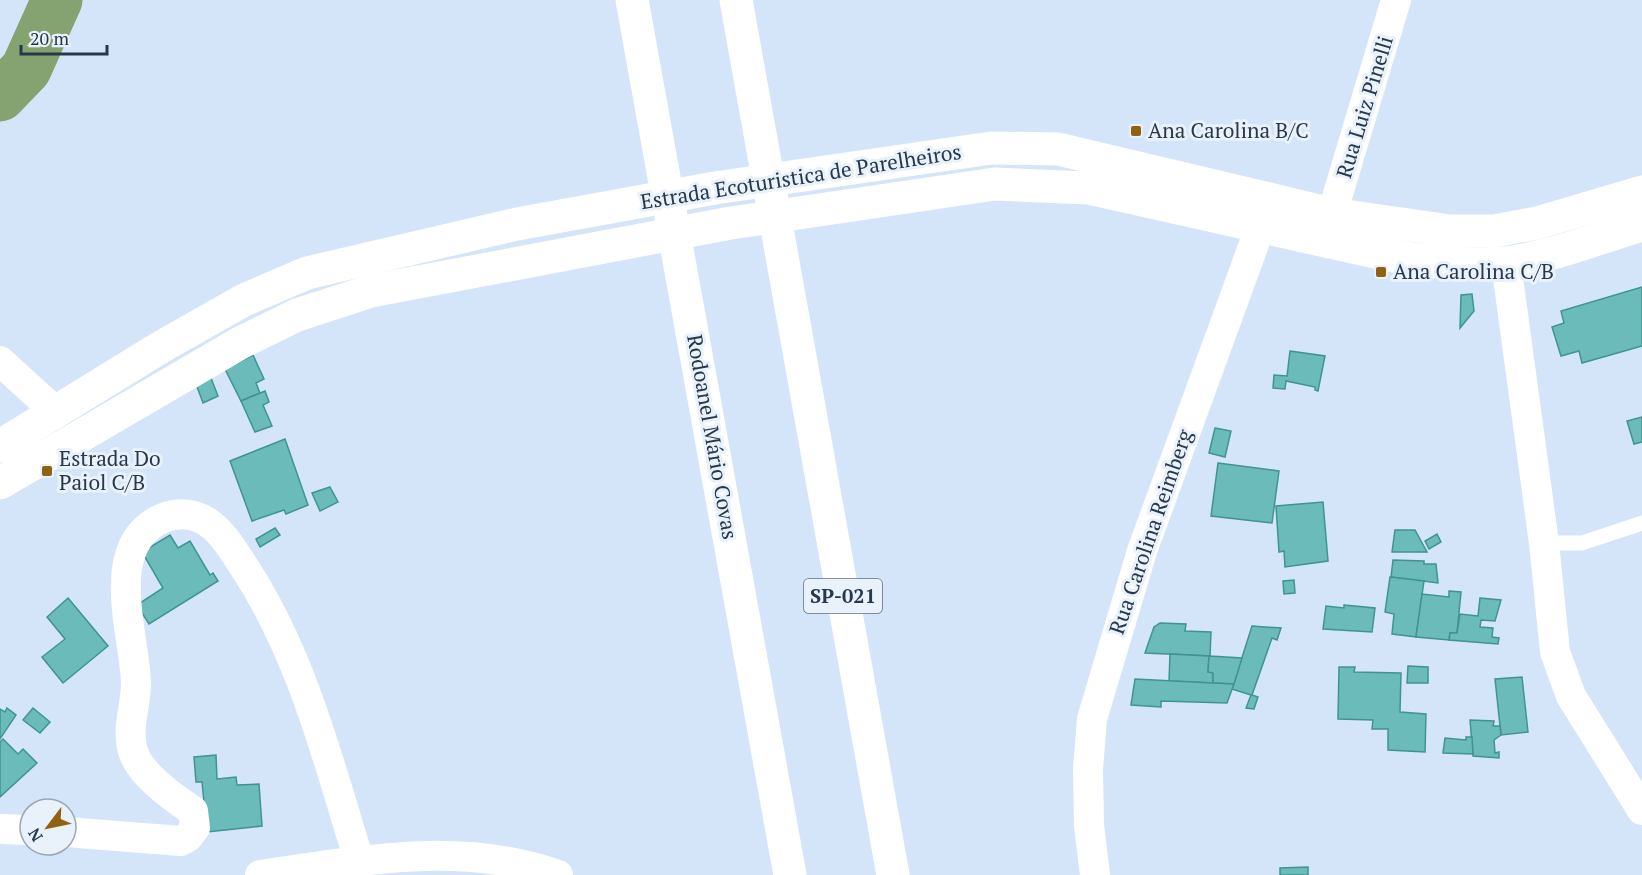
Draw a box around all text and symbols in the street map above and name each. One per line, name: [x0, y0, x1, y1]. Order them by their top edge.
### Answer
scale bar: [21, 18, 106, 56]
text: 20 m: [30, 26, 70, 50]
street label: Rua Luiz Pinelli: [1329, 32, 1399, 181]
place label: Ana Carolina B/C: [1148, 116, 1309, 144]
marker: Ana Carolina B/C: [1129, 124, 1143, 138]
street label: Estrada Ecoturistica de Parelheiros: [638, 137, 963, 215]
place label: Ana Carolina C/B: [1393, 257, 1554, 285]
marker: Ana Carolina C/B: [1374, 265, 1388, 279]
street label: Rodoanel Mário Covas: [681, 332, 745, 541]
street label: Rua Carolina Reimberg: [1102, 425, 1199, 638]
place label: Estrada Do Paiol C/B: [59, 444, 161, 496]
marker: Estrada Do Paiol C/B: [40, 464, 54, 478]
road number: SP-021: [804, 579, 882, 613]
north arrow: [18, 797, 78, 857]
text: N: [23, 824, 48, 846]

